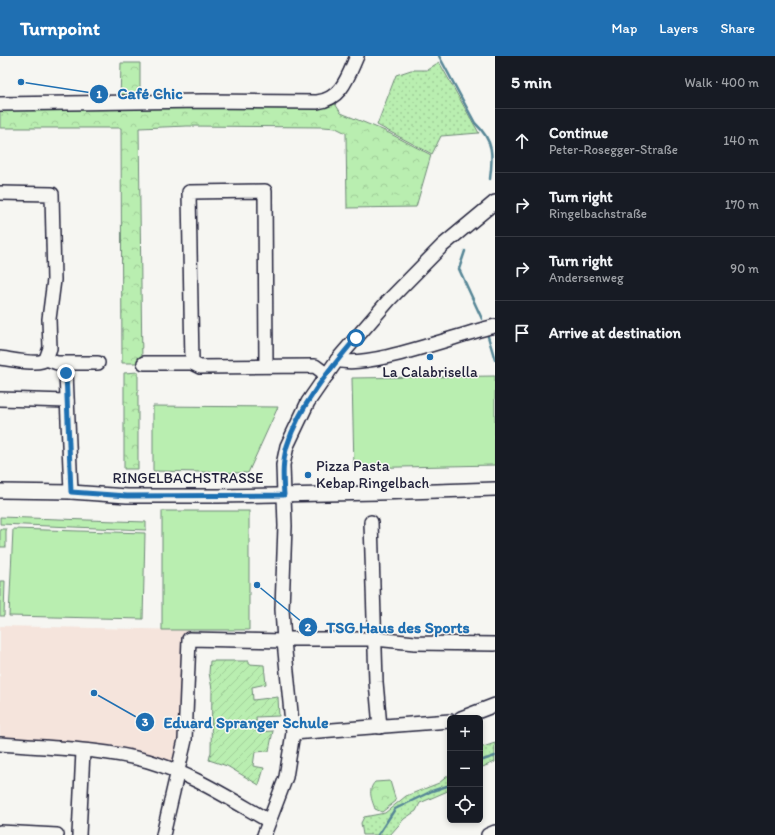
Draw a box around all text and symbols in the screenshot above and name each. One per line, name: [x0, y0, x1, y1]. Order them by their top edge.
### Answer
text: Turnpoint: [20, 17, 100, 40]
text: Map: [612, 20, 637, 37]
text: Layers: [659, 20, 698, 37]
text: Share: [720, 20, 755, 37]
text: 5 min: [511, 72, 551, 92]
text: Walk · 400 m: [685, 75, 759, 90]
callout: Café Chic: [89, 80, 191, 108]
text: Café Chic: [117, 84, 183, 103]
text: 1: [96, 87, 102, 101]
text: Continue: [549, 124, 608, 142]
icon: ahead: [511, 130, 533, 152]
text: 140 m: [723, 133, 759, 148]
text: Peter-Rosegger-Straße: [549, 142, 678, 157]
text: Turn right: [549, 188, 613, 206]
icon: right: [511, 194, 533, 216]
text: 170 m: [725, 197, 759, 212]
text: Ringelbachstraße: [549, 206, 647, 221]
text: Turn right: [549, 252, 613, 270]
icon: right: [511, 258, 533, 280]
text: 90 m: [730, 261, 759, 276]
text: Andersenweg: [549, 270, 624, 285]
icon: arrive: [511, 322, 533, 344]
text: Arrive at destination: [549, 324, 681, 342]
route start: [347, 329, 365, 347]
marker: La Calabrisella: [425, 352, 435, 362]
place label: La Calabrisella: [382, 363, 478, 381]
route end: [57, 364, 75, 382]
place label: Pizza Pasta Kebap Ringelbach: [316, 457, 430, 492]
street label: RINGELBACHSTRASSE: [113, 469, 263, 487]
marker: Pizza Pasta Kebap Ringelbach: [303, 470, 313, 480]
callout: TSG Haus des Sports: [298, 613, 478, 641]
text: TSG Haus des Sports: [325, 618, 470, 638]
text: 2: [305, 620, 312, 634]
callout: Eduard Spranger Schule: [135, 708, 336, 736]
text: Eduard Spranger Schule: [163, 713, 329, 733]
text: 3: [142, 715, 149, 729]
map controls: [447, 715, 483, 823]
button: +: [447, 715, 483, 751]
button: −: [447, 751, 483, 787]
button: locate: [447, 787, 483, 823]

